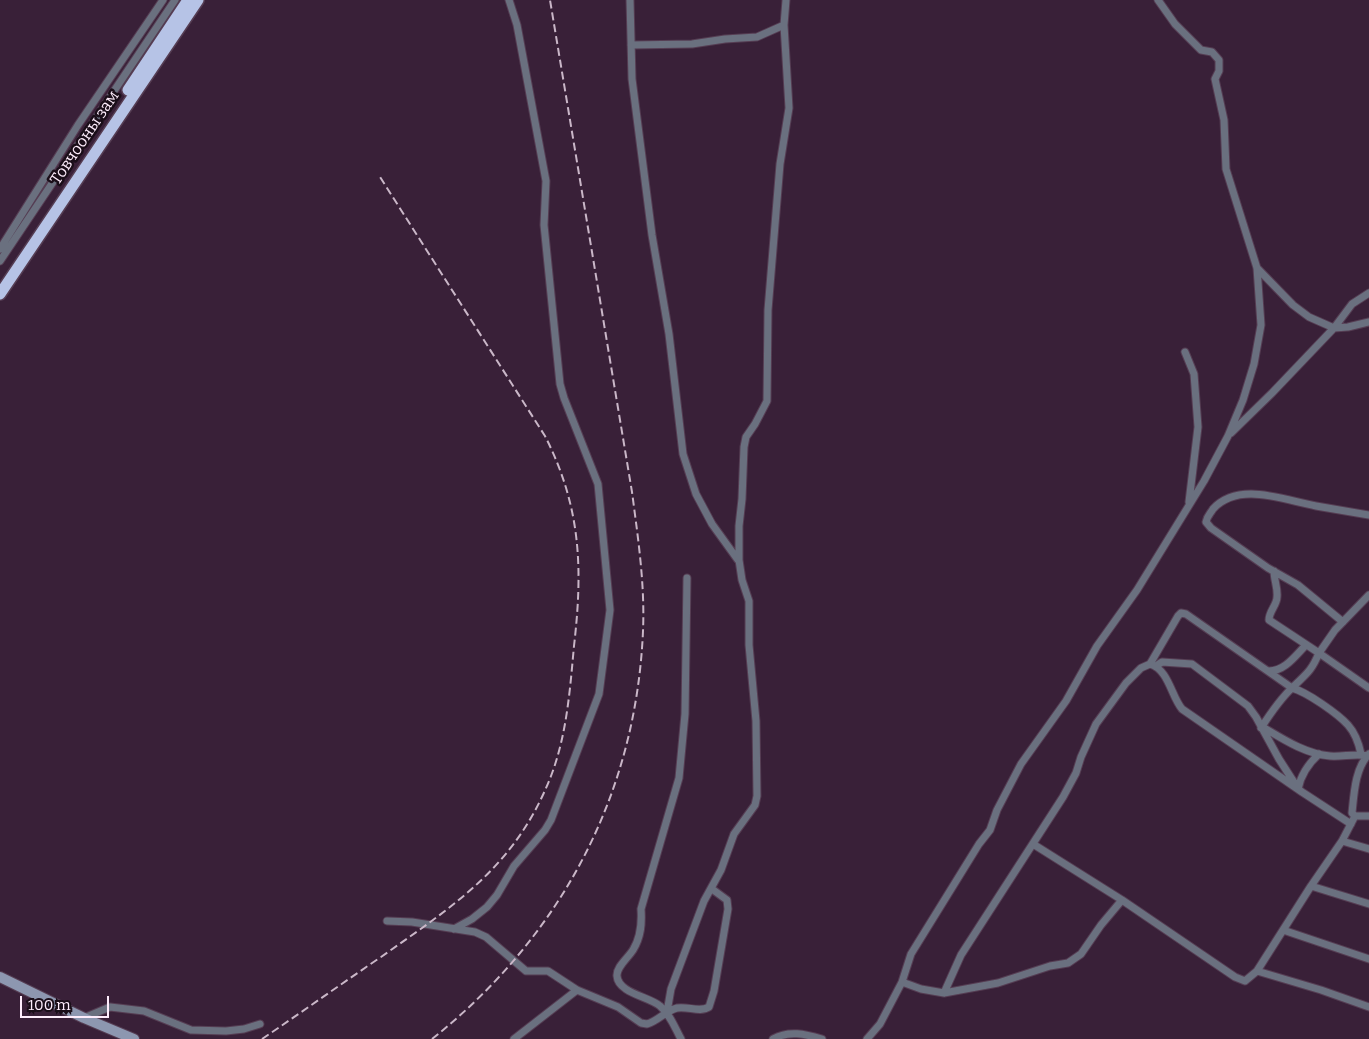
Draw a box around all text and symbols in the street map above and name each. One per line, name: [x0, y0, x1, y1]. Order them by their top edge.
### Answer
street label: Товчооны зам: [47, 87, 123, 189]
scale bar: [22, 986, 111, 1018]
text: 100 m: [28, 996, 71, 1014]

